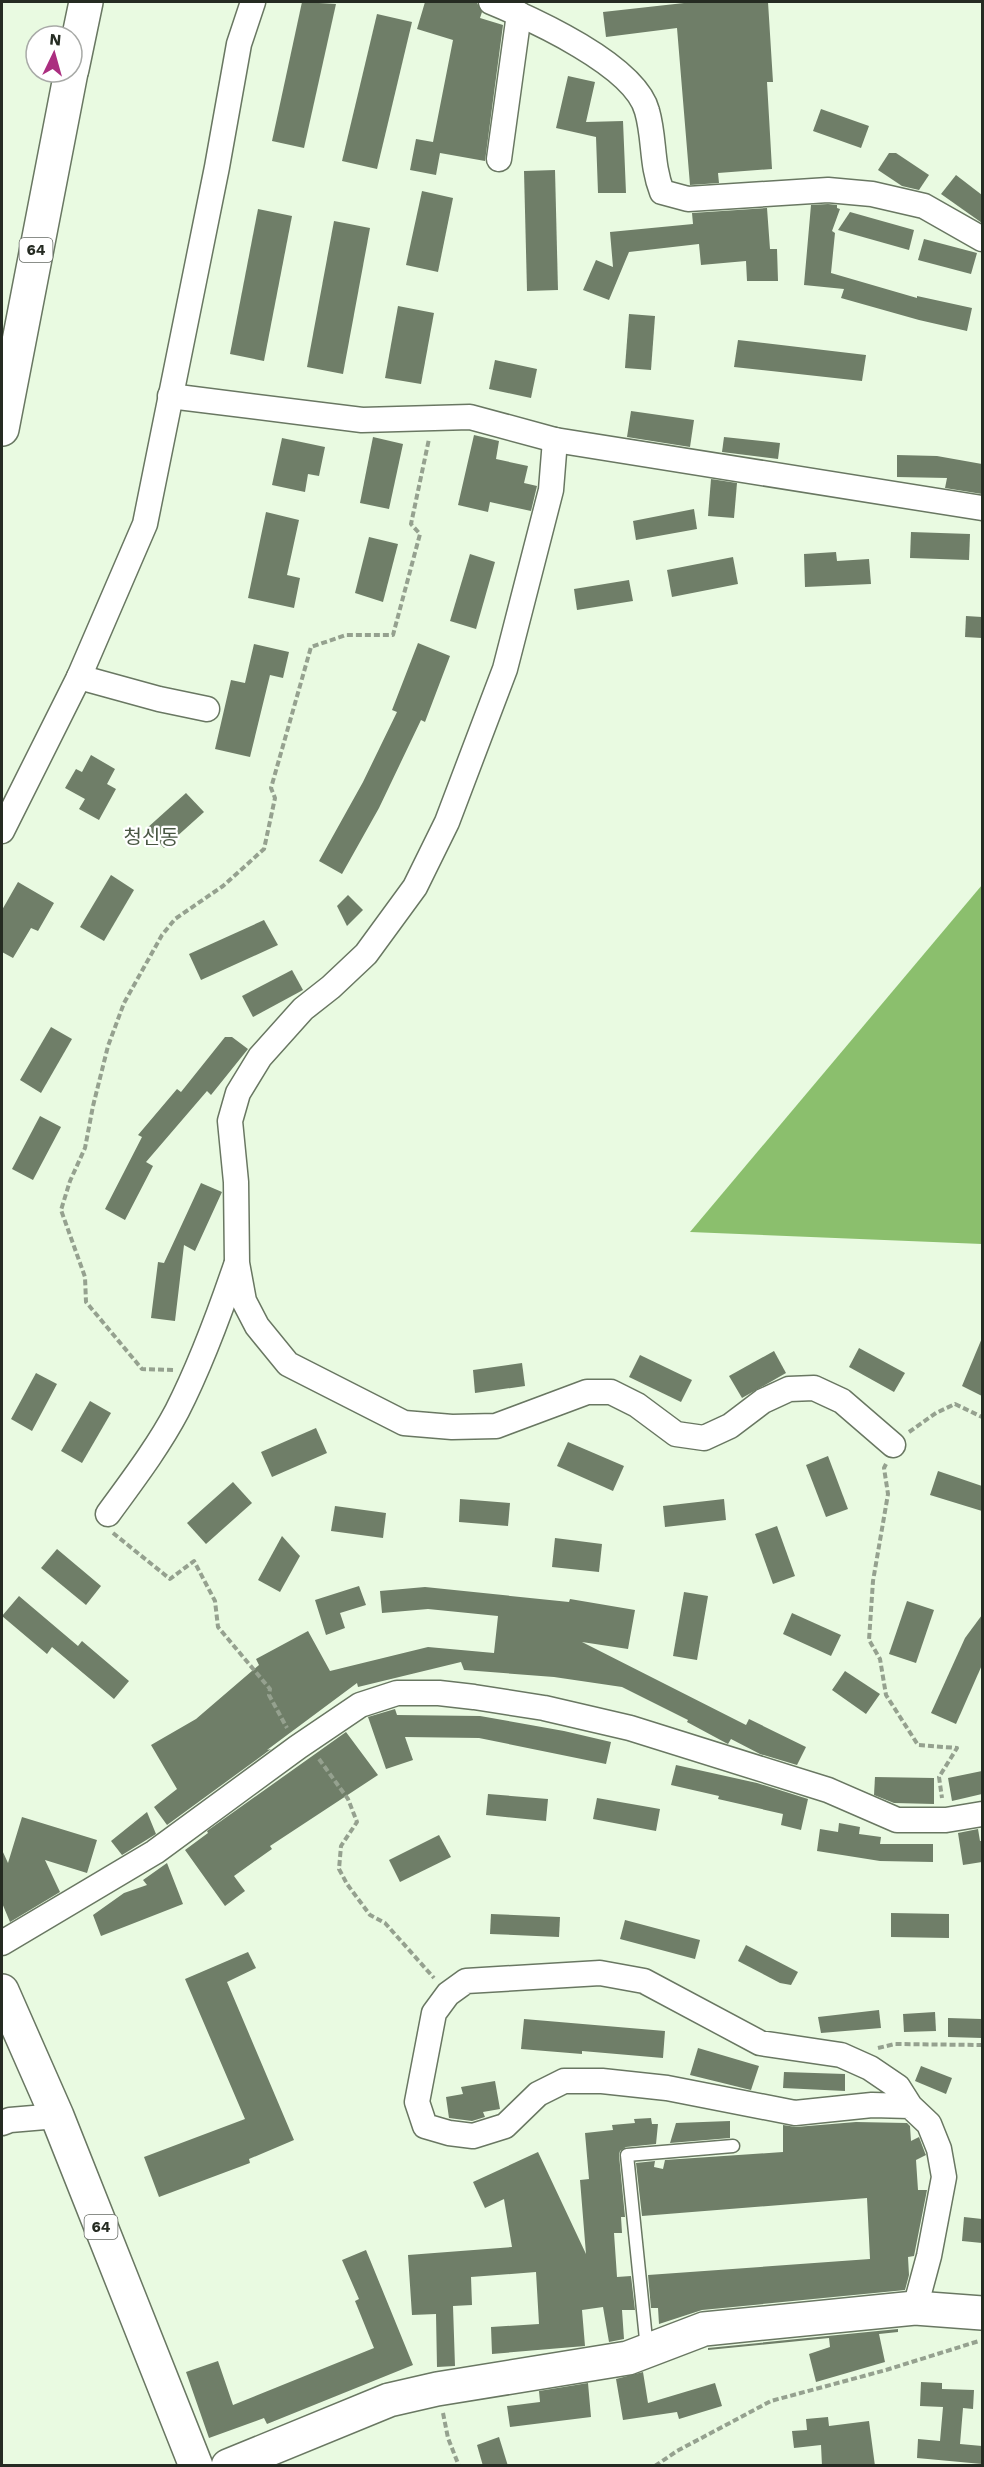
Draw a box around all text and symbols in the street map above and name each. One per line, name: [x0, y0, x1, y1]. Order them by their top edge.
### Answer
north arrow: [24, 24, 84, 84]
text: N: [49, 30, 62, 50]
road number: 64: [20, 238, 52, 262]
district label: 청신동: [123, 825, 179, 849]
road number: 64: [84, 2215, 118, 2239]

